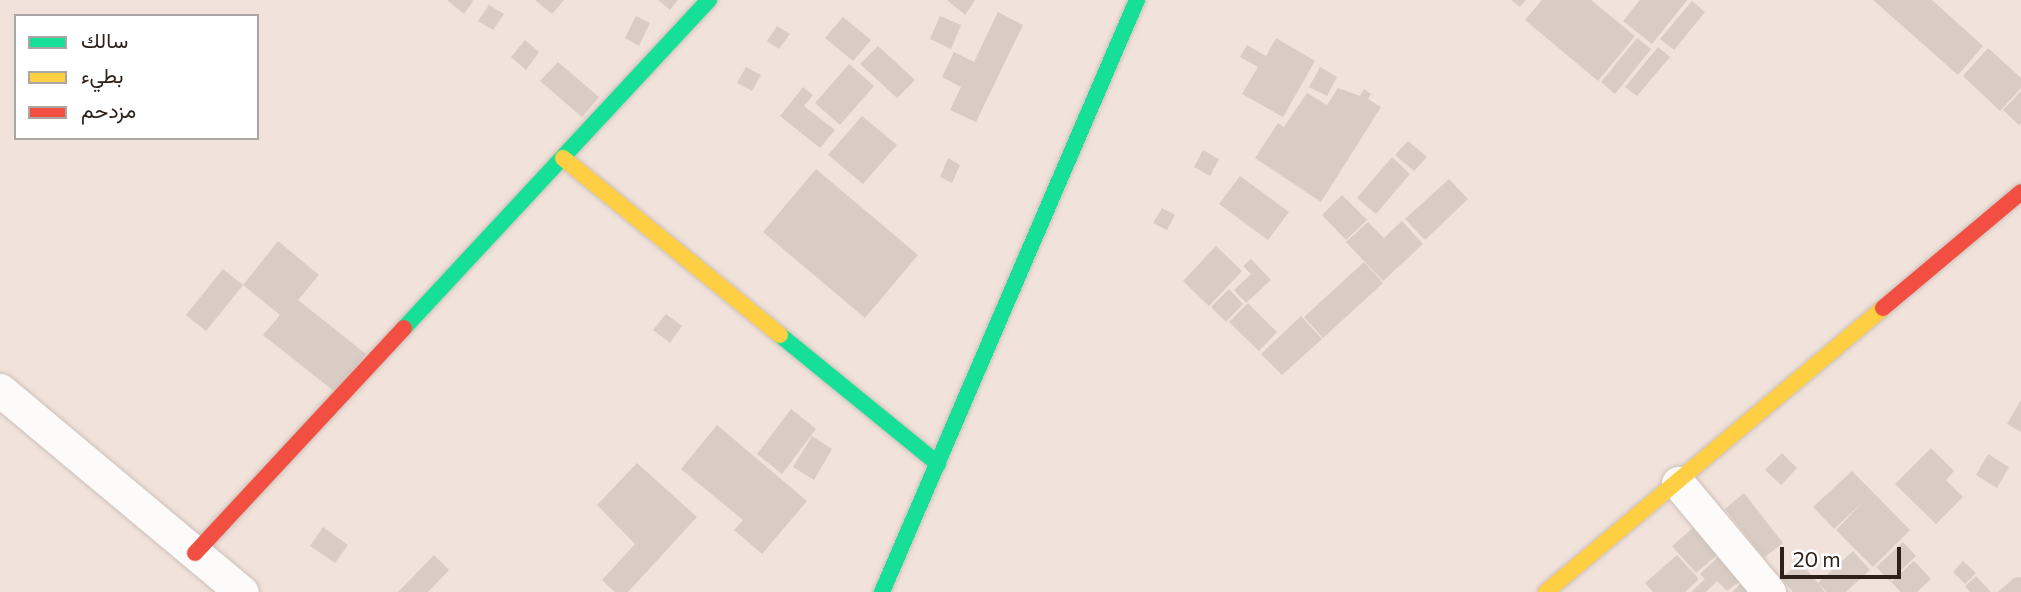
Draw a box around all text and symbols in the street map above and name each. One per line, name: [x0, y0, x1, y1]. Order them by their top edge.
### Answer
legend: [14, 14, 259, 140]
text: سالك: [81, 27, 128, 52]
text: بطيء: [81, 62, 124, 87]
text: مزدحم: [81, 97, 136, 122]
scale bar: [1783, 532, 1904, 576]
text: 20 m: [1793, 546, 1841, 571]

